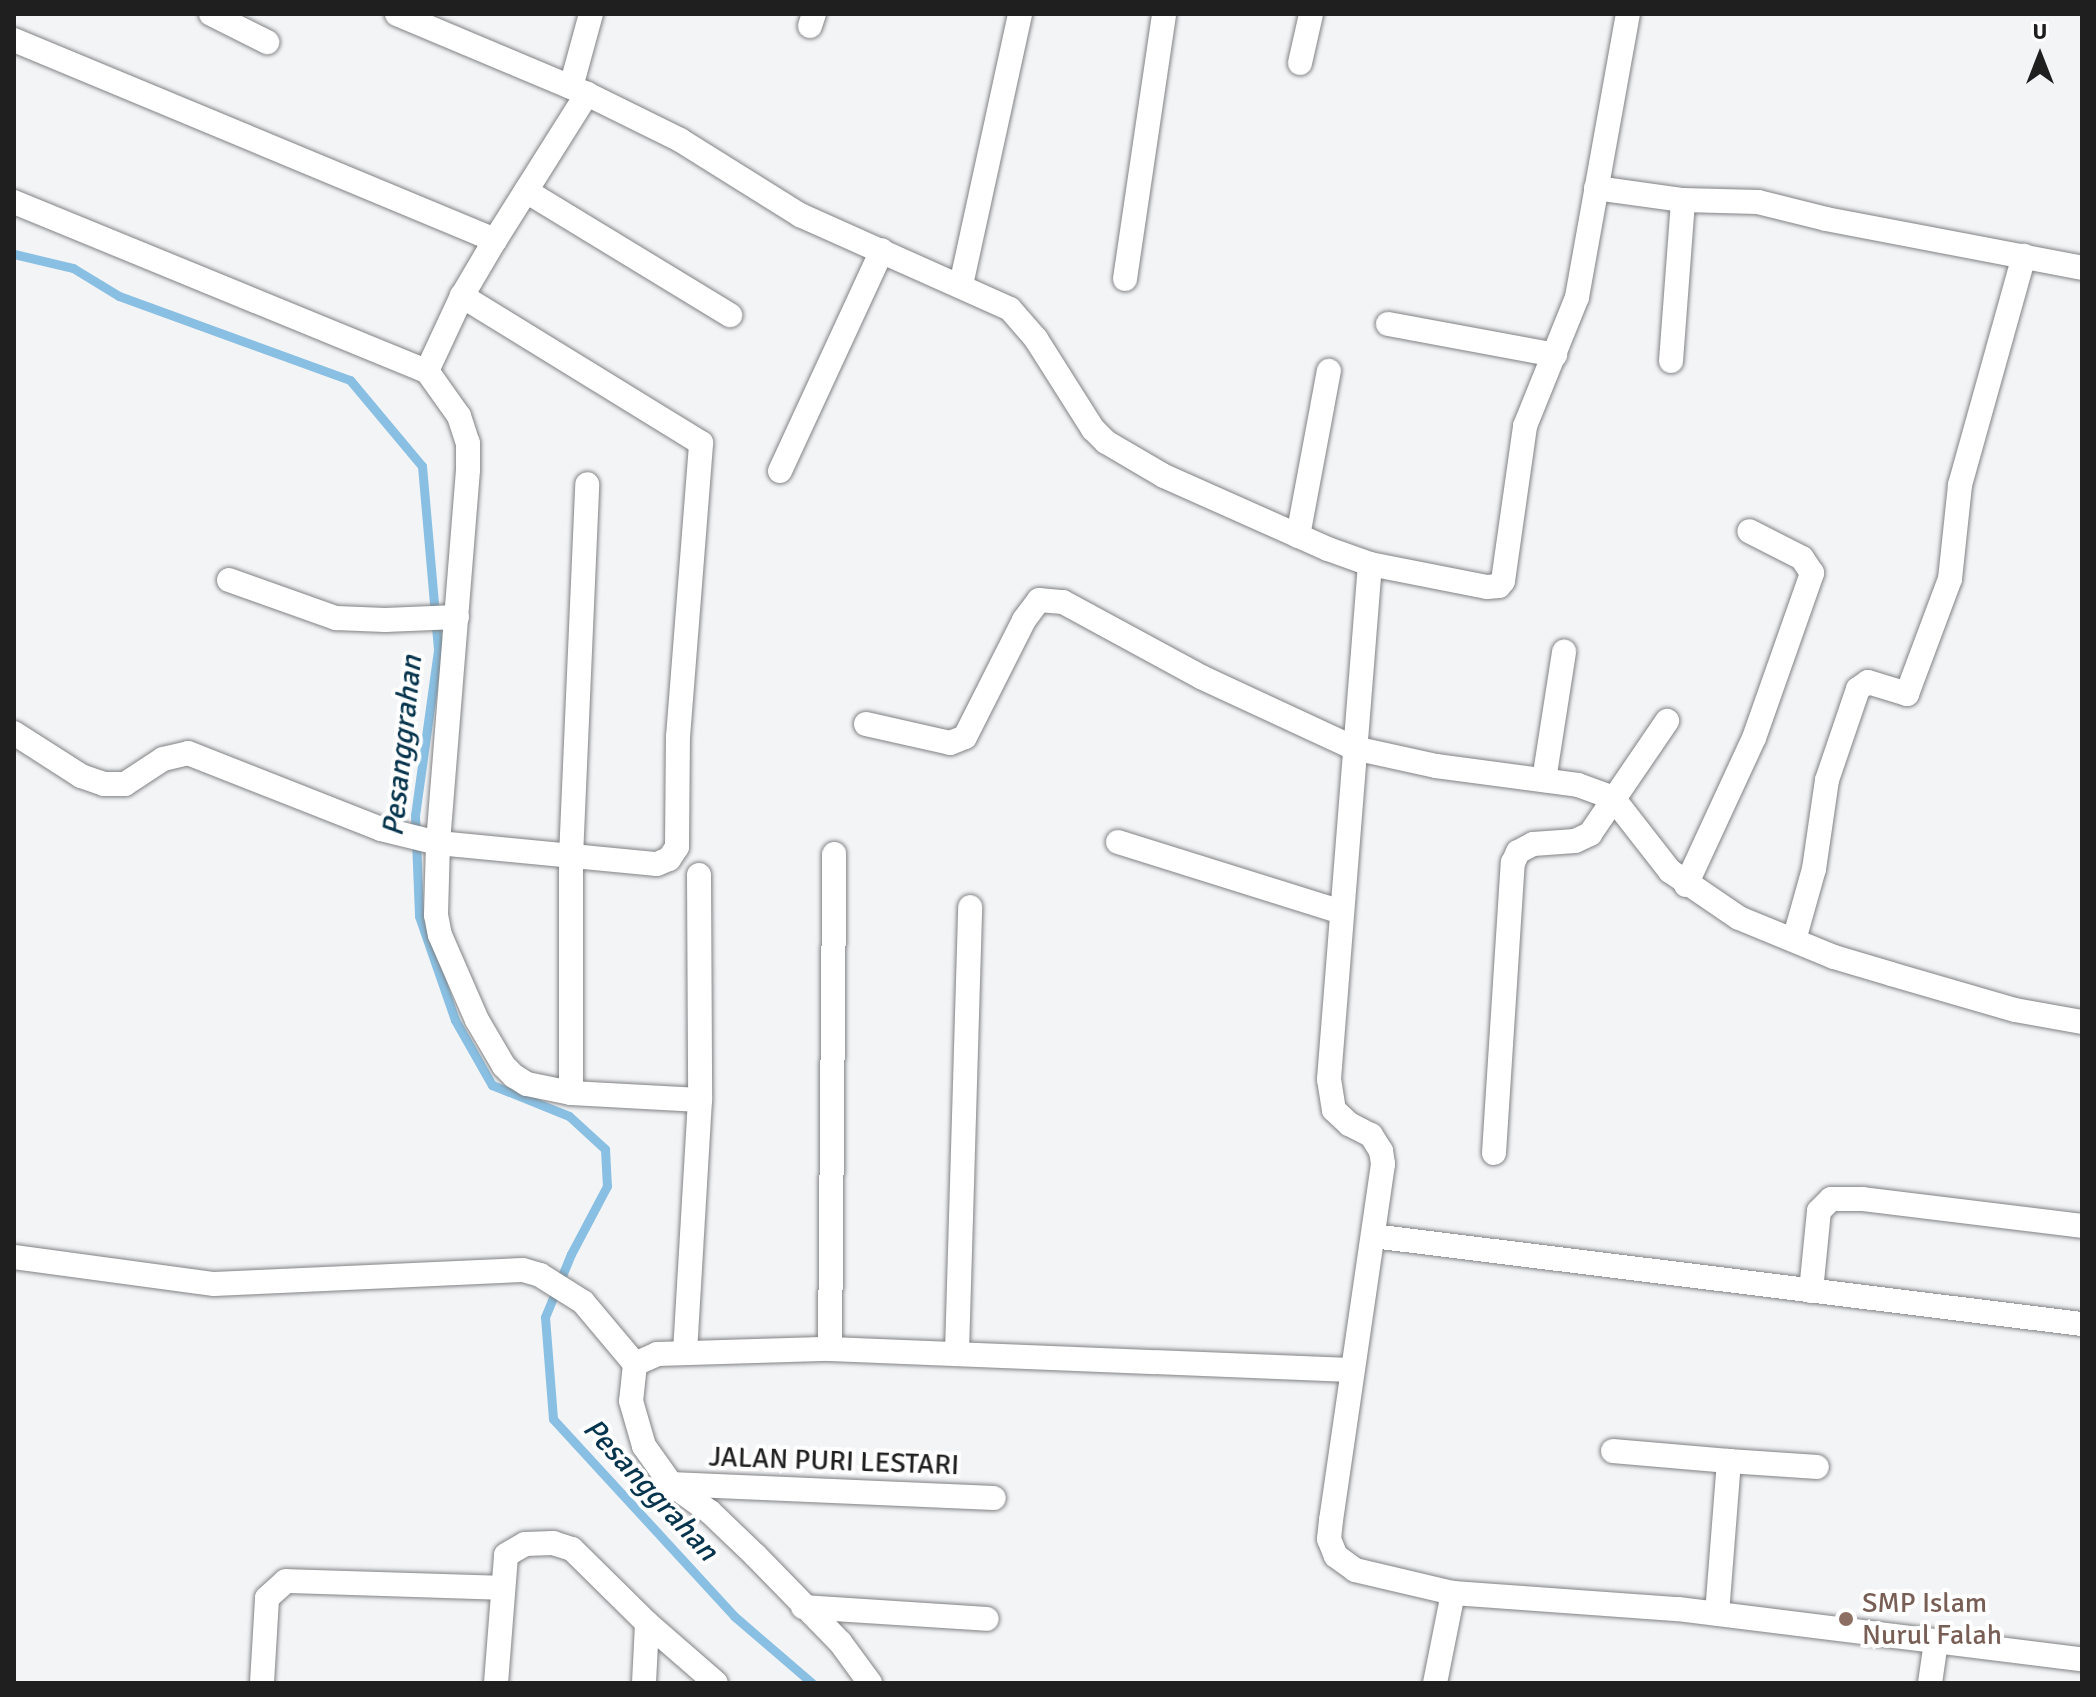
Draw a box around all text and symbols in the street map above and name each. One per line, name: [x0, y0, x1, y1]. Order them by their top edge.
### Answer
north arrow: [2000, 16, 2080, 96]
text: U: [2033, 18, 2047, 45]
water label: Pesanggrahan: [376, 654, 430, 838]
water label: Pesanggrahan: [575, 1411, 725, 1569]
street label: JALAN PURI LESTARI: [708, 1440, 960, 1482]
place label: SMP Islam Nurul Falah: [1862, 1586, 2002, 1652]
marker: SMP Islam Nurul Falah: [1837, 1610, 1855, 1628]

